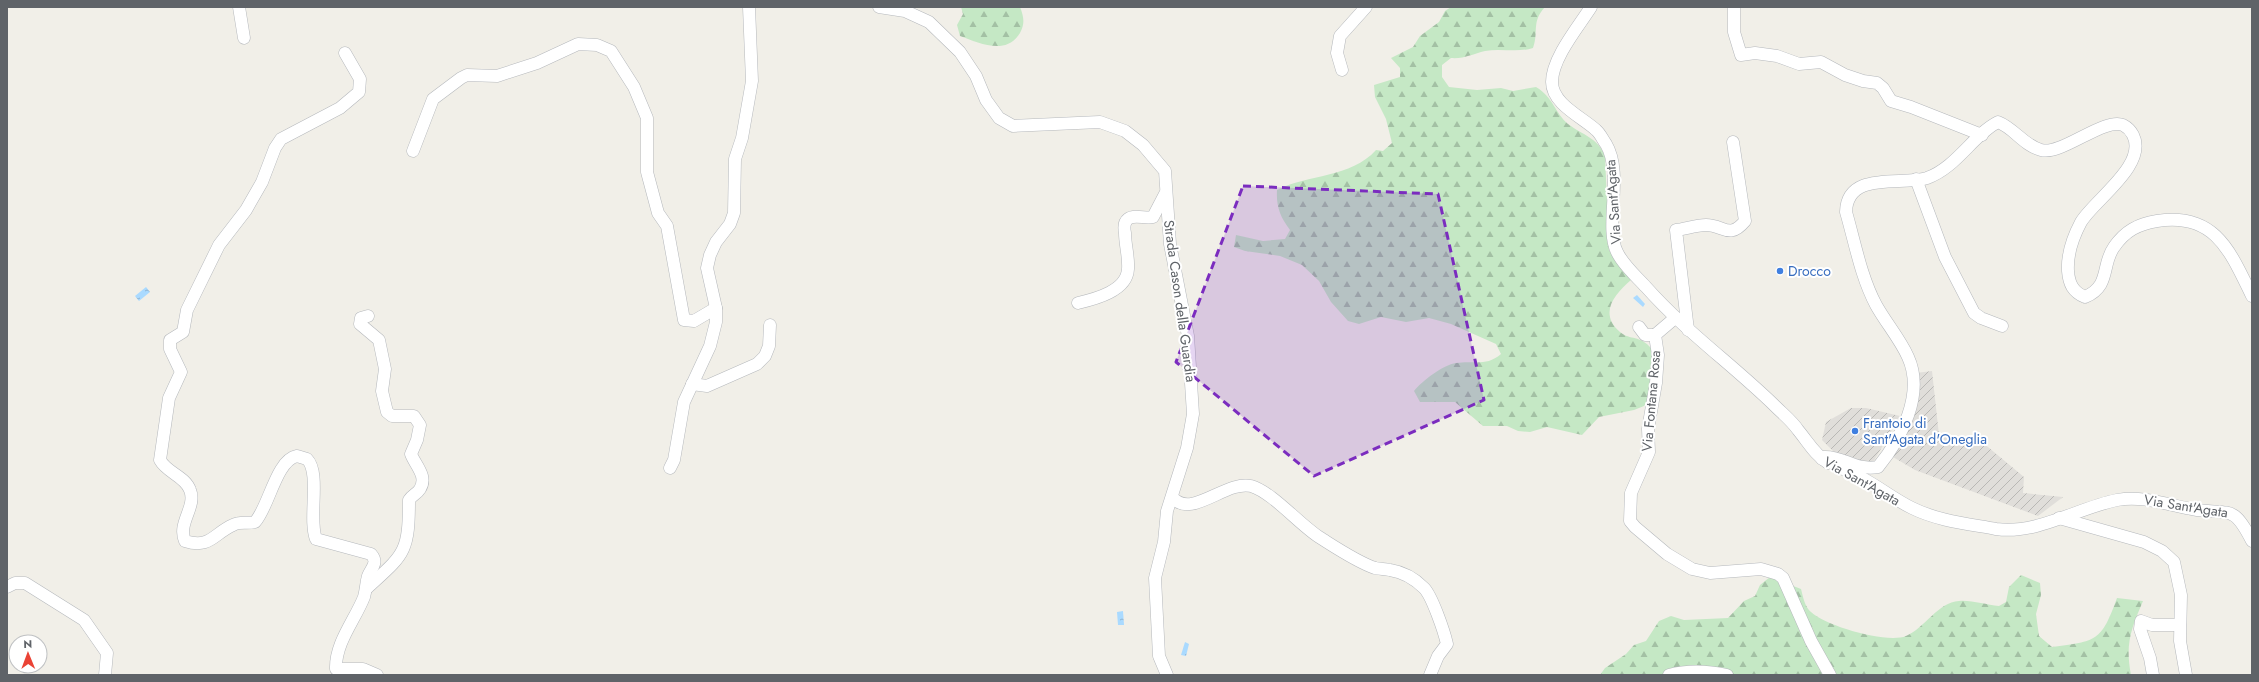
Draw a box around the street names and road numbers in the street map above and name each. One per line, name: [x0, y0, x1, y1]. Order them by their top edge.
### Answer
street label: Via Sant'Agata: [1600, 159, 1626, 245]
street label: Strada Cason della Guardia: [1159, 219, 1201, 383]
street label: Via Fontana Rosa: [1637, 350, 1665, 452]
street label: Via Sant'Agata: [1820, 452, 1904, 510]
street label: Via Sant'Agata: [2143, 489, 2229, 523]

